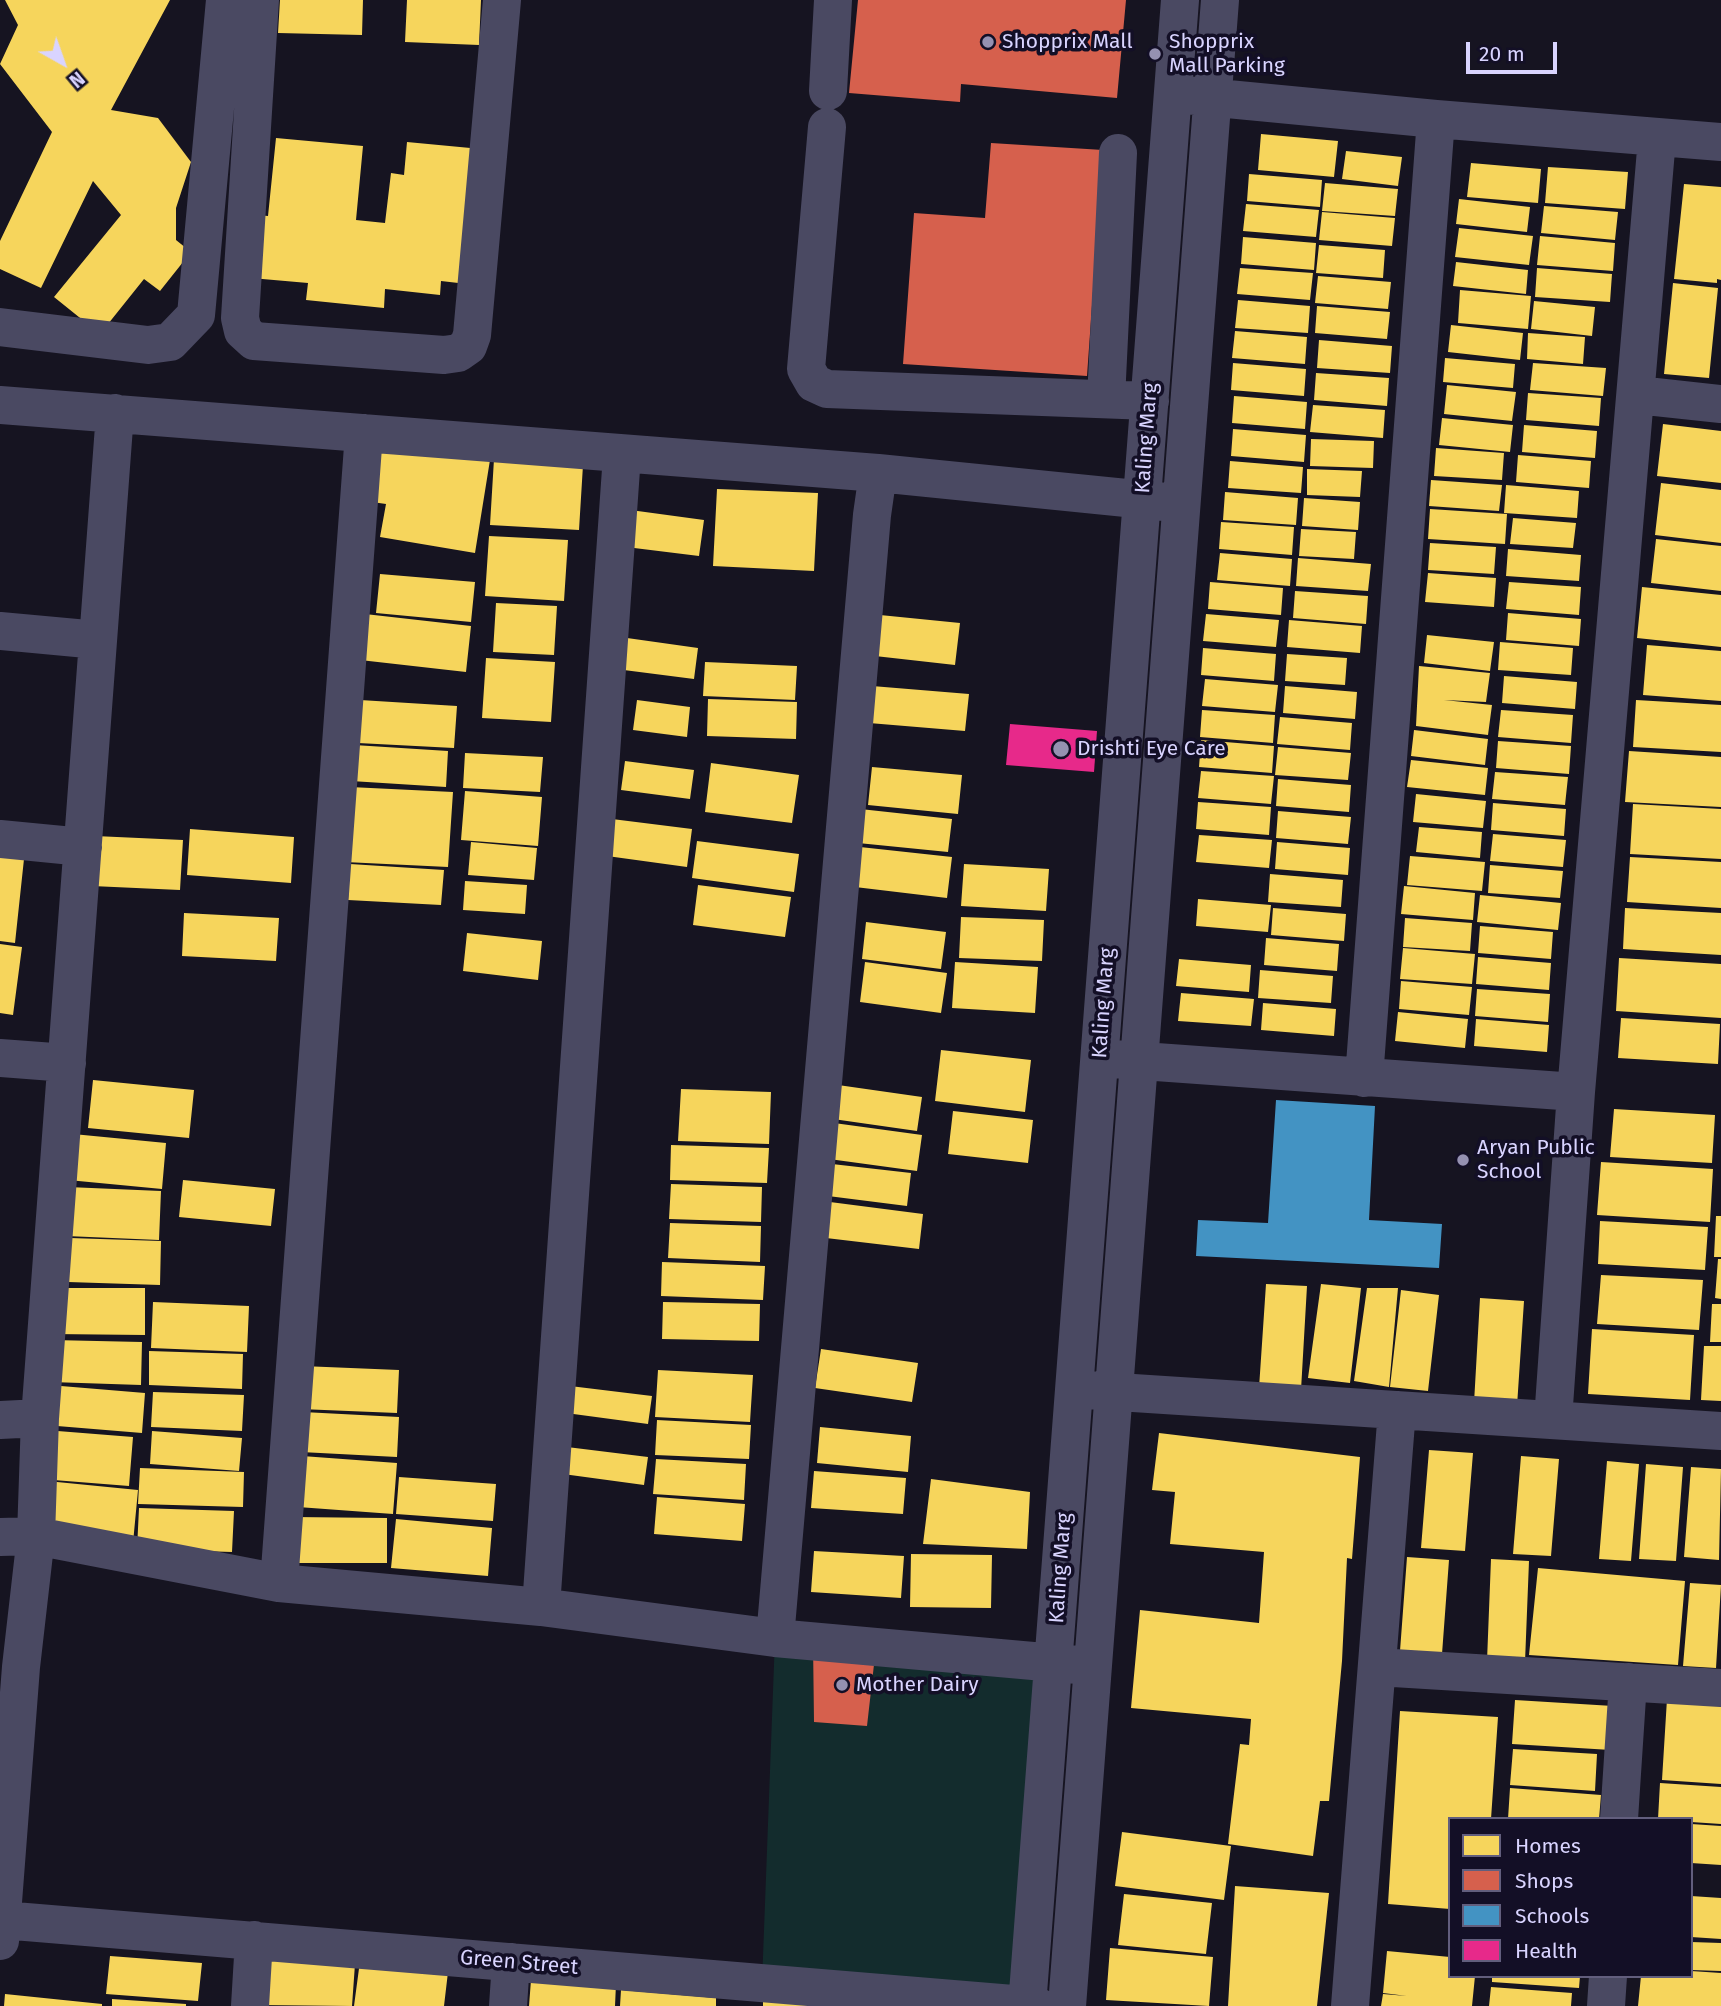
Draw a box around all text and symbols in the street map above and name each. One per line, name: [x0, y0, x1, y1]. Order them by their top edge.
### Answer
north arrow: [28, 28, 98, 98]
scale bar: [1469, 28, 1560, 72]
place label: Shopprix Mall: [1002, 29, 1133, 55]
place label: Shopprix Mall Parking: [1169, 29, 1285, 79]
marker: Shopprix Mall: [980, 34, 996, 50]
text: 20 m: [1479, 41, 1525, 67]
marker: Shopprix Mall Parking: [1147, 46, 1163, 62]
text: N: [65, 67, 89, 92]
street label: Kaling Marg: [1131, 382, 1163, 494]
place label: Drishti Eye Care: [1077, 736, 1226, 762]
marker: Drishti Eye Care: [1051, 739, 1071, 759]
street label: Kaling Marg: [1088, 947, 1120, 1059]
place label: Aryan Public School: [1477, 1135, 1595, 1185]
marker: Aryan Public School: [1455, 1152, 1471, 1168]
street label: Kaling Marg: [1045, 1512, 1077, 1624]
place label: Mother Dairy: [856, 1672, 979, 1698]
marker: Mother Dairy: [834, 1677, 850, 1693]
legend: [1448, 1817, 1693, 1978]
text: Homes: [1515, 1833, 1581, 1859]
text: Shops: [1515, 1868, 1573, 1894]
text: Schools: [1515, 1903, 1589, 1929]
text: Health: [1515, 1938, 1578, 1964]
street label: Green Street: [459, 1945, 579, 1981]

